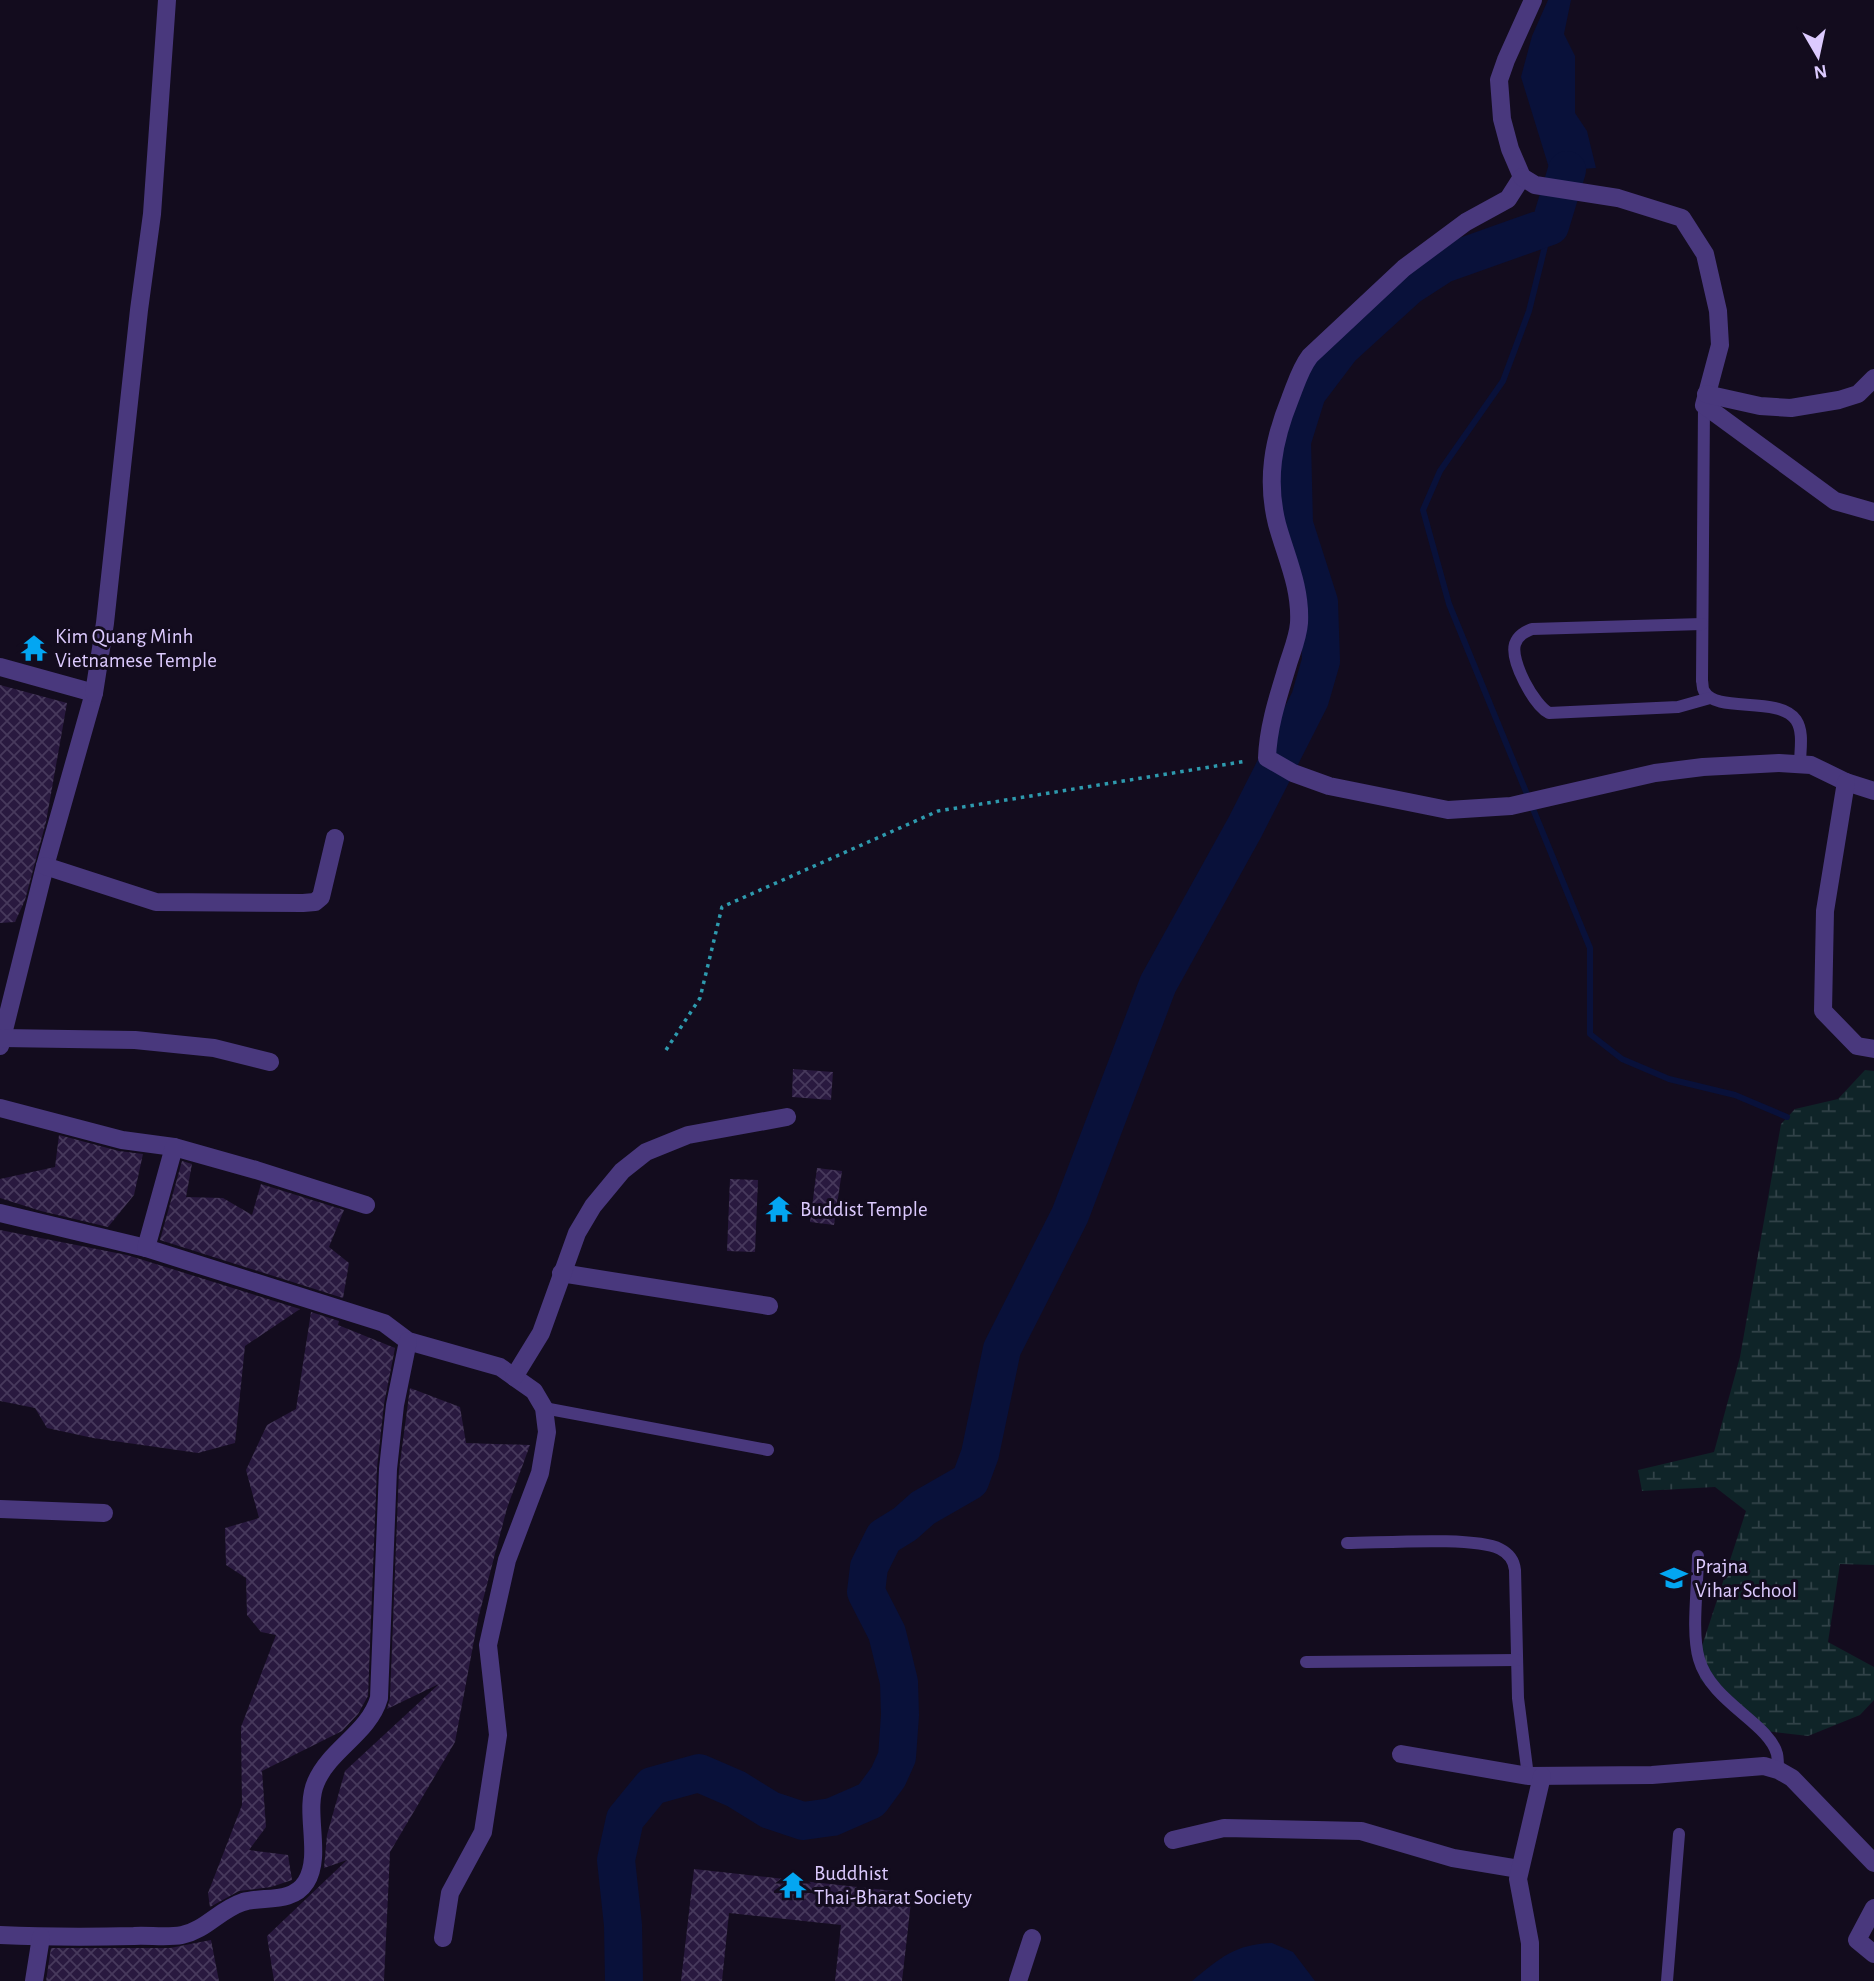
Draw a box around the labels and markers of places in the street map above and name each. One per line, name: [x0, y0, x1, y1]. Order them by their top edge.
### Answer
place label: Kim Quang Minh Vietnamese Temple: [55, 626, 217, 671]
temple icon: Kim Quang Minh Vietnamese Temple: [19, 633, 49, 663]
temple icon: Buddist Temple: [764, 1194, 794, 1224]
place label: Buddist Temple: [800, 1199, 928, 1220]
place label: Prajna Vihar School: [1695, 1556, 1797, 1601]
school or university icon: Prajna Vihar School: [1659, 1563, 1689, 1593]
place label: Buddhist Thai-Bharat Society: [814, 1863, 972, 1908]
temple icon: Buddhist Thai-Bharat Society: [778, 1870, 808, 1900]

